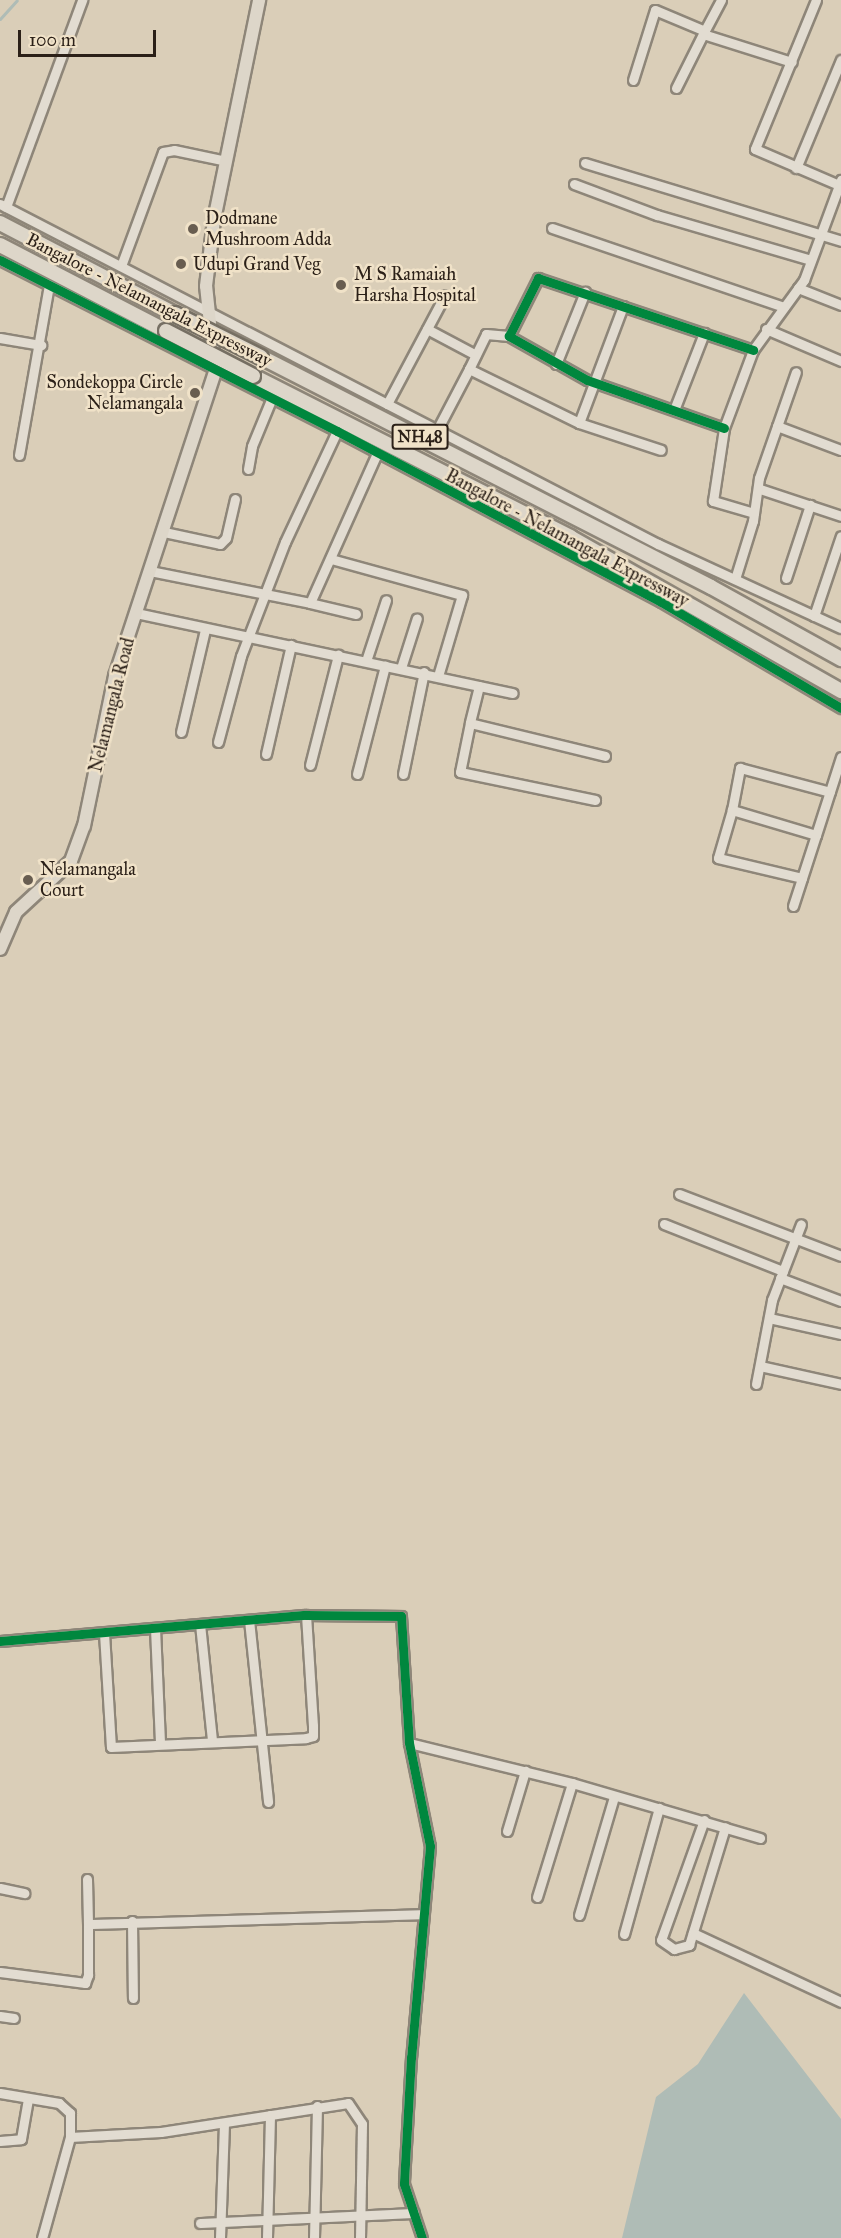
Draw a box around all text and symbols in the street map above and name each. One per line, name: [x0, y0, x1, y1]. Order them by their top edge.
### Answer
scale bar: [21, 18, 159, 56]
text: 100 m: [29, 29, 76, 51]
place label: Dodmane Mushroom Adda: [205, 208, 331, 250]
marker: Dodmane Mushroom Adda: [186, 222, 200, 236]
street label: Bangalore - Nelamangala Expressway: [23, 228, 275, 372]
place label: Udupi Grand Veg: [193, 253, 321, 275]
marker: Udupi Grand Veg: [174, 257, 188, 271]
place label: M S Ramaiah Harsha Hospital: [354, 264, 476, 306]
marker: M S Ramaiah Harsha Hospital: [332, 276, 350, 294]
place label: Sondekoppa Circle Nelamangala: [47, 372, 183, 415]
marker: Sondekoppa Circle Nelamangala: [188, 386, 202, 400]
road number: NH48: [392, 424, 448, 450]
street label: Bangalore - Nelamangala Expressway: [441, 464, 693, 612]
street label: Nelamangala Road: [85, 635, 139, 775]
place label: Nelamangala Court: [40, 859, 136, 902]
marker: Nelamangala Court: [21, 873, 35, 887]

